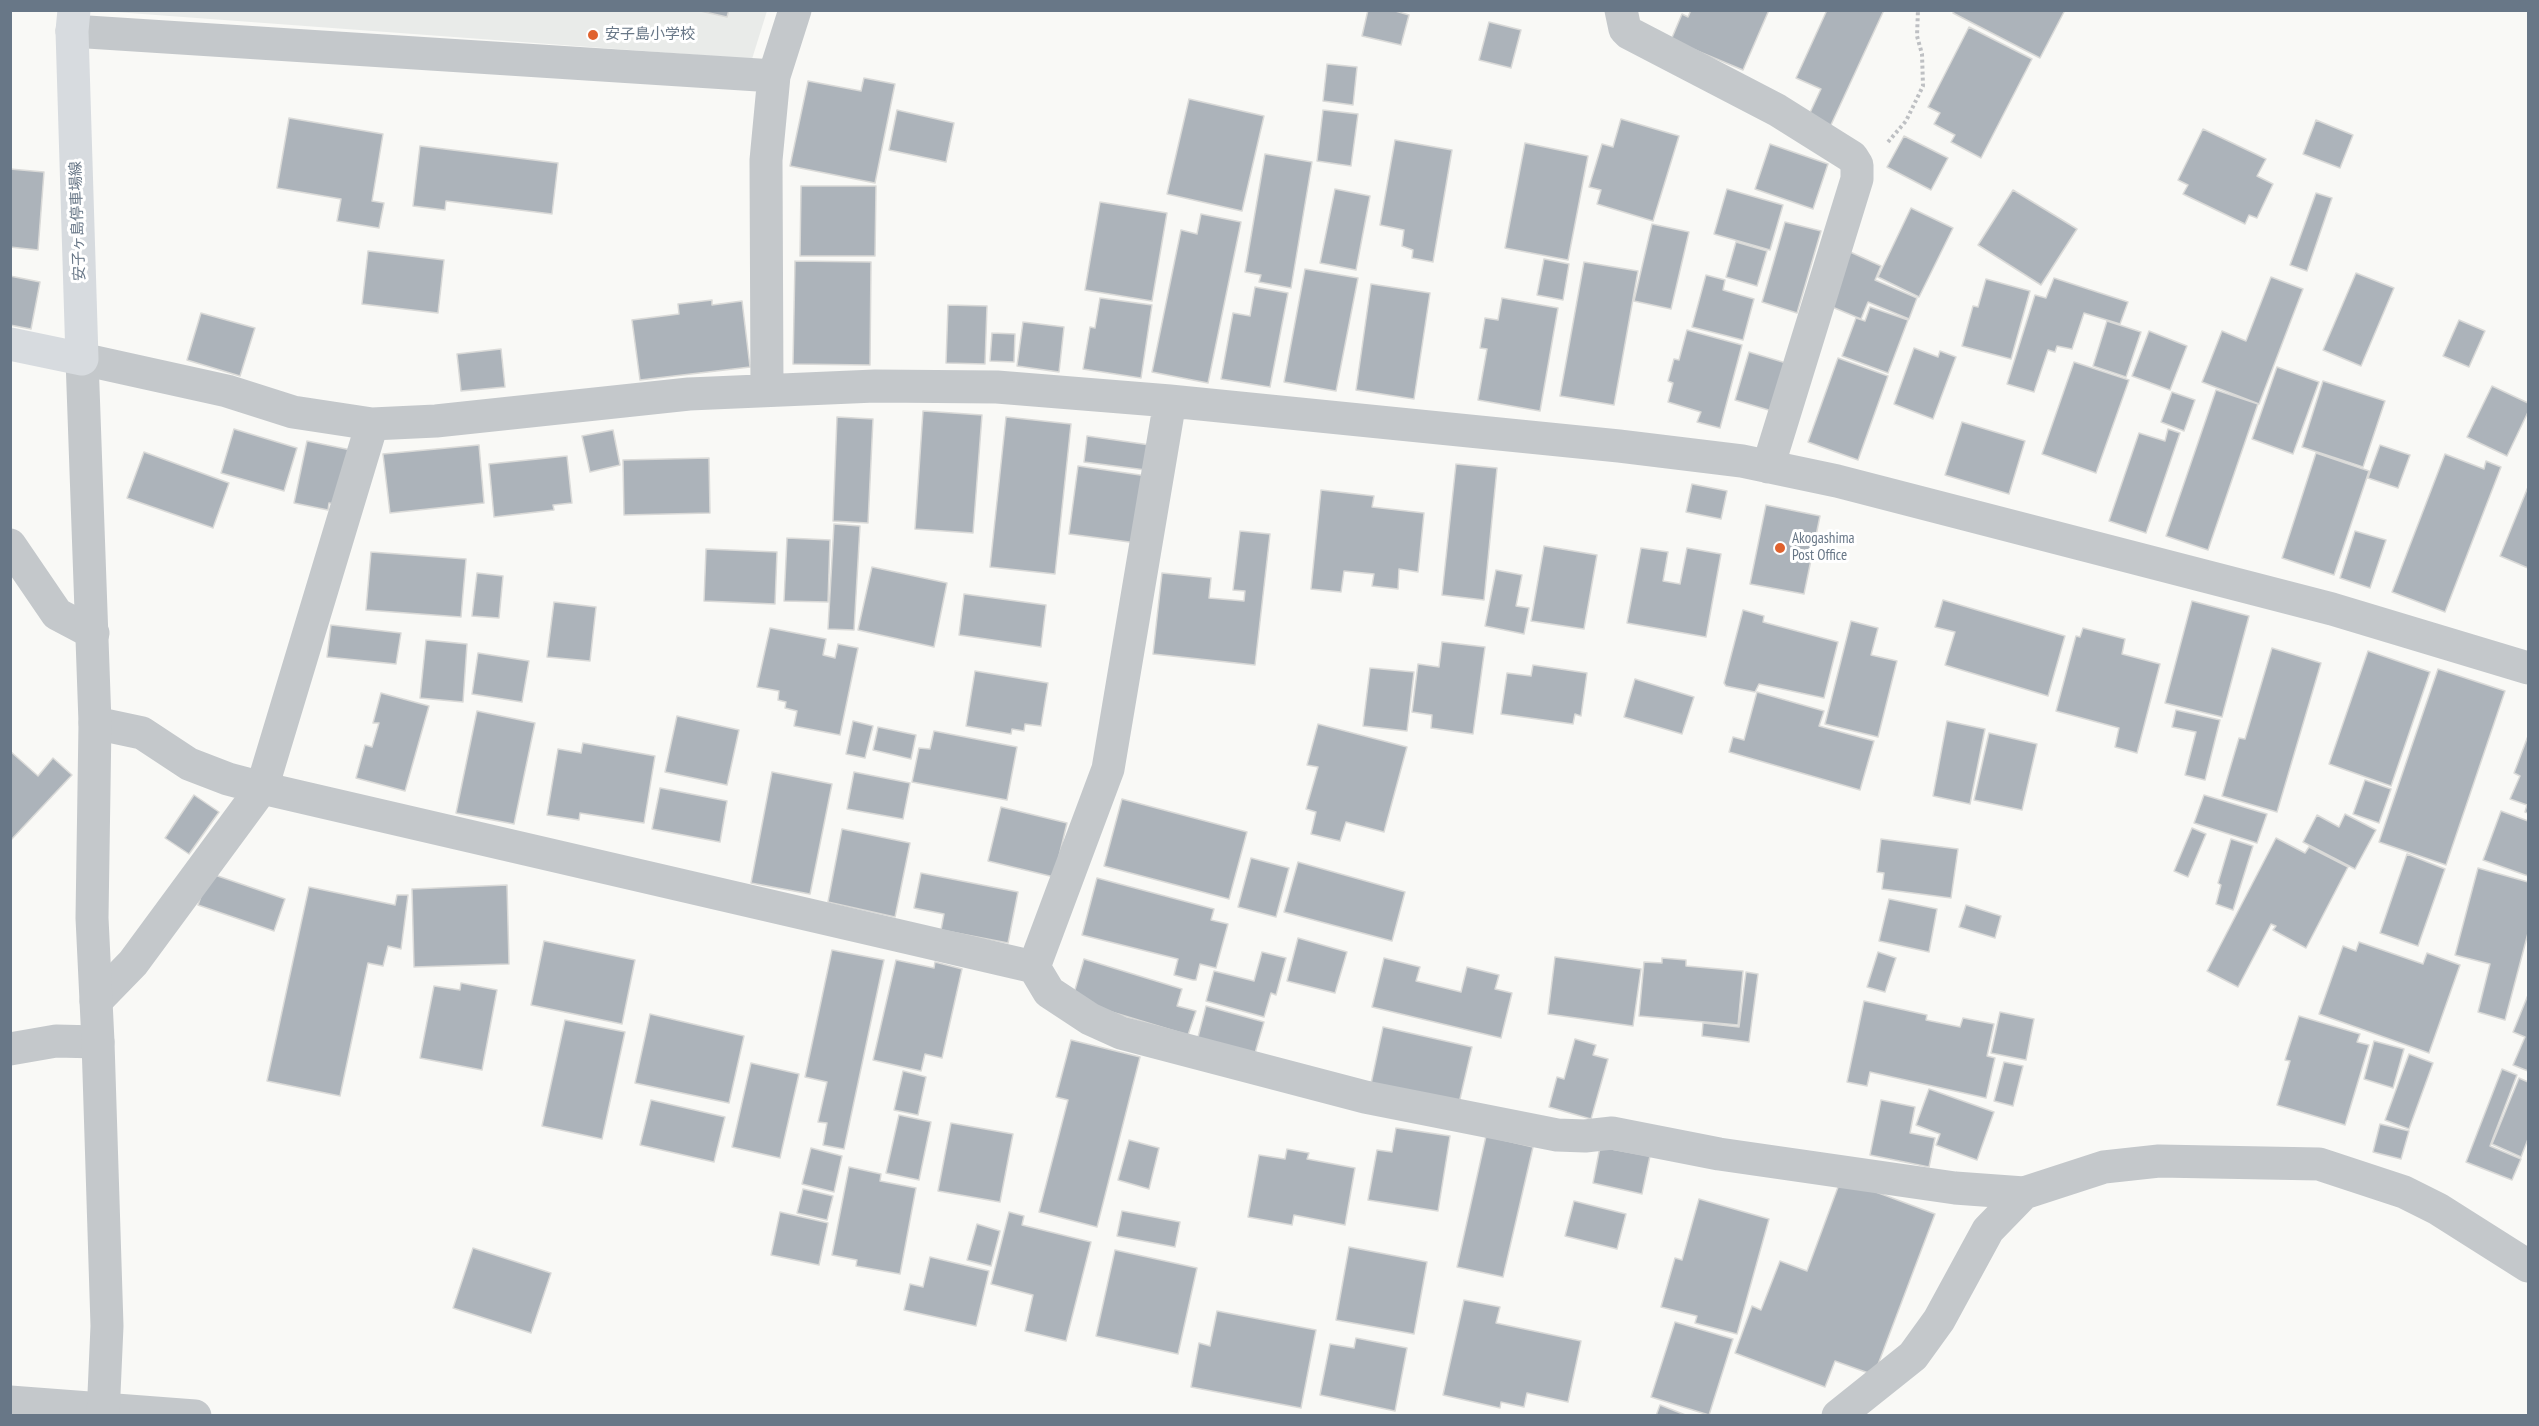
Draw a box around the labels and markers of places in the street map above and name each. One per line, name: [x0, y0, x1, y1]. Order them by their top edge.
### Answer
place label: 安子島小学校: [605, 26, 695, 44]
marker: 安子島小学校: [586, 28, 600, 42]
place label: Akogashima Post Office: [1792, 530, 1854, 565]
marker: Akogashima Post Office: [1773, 541, 1787, 555]

